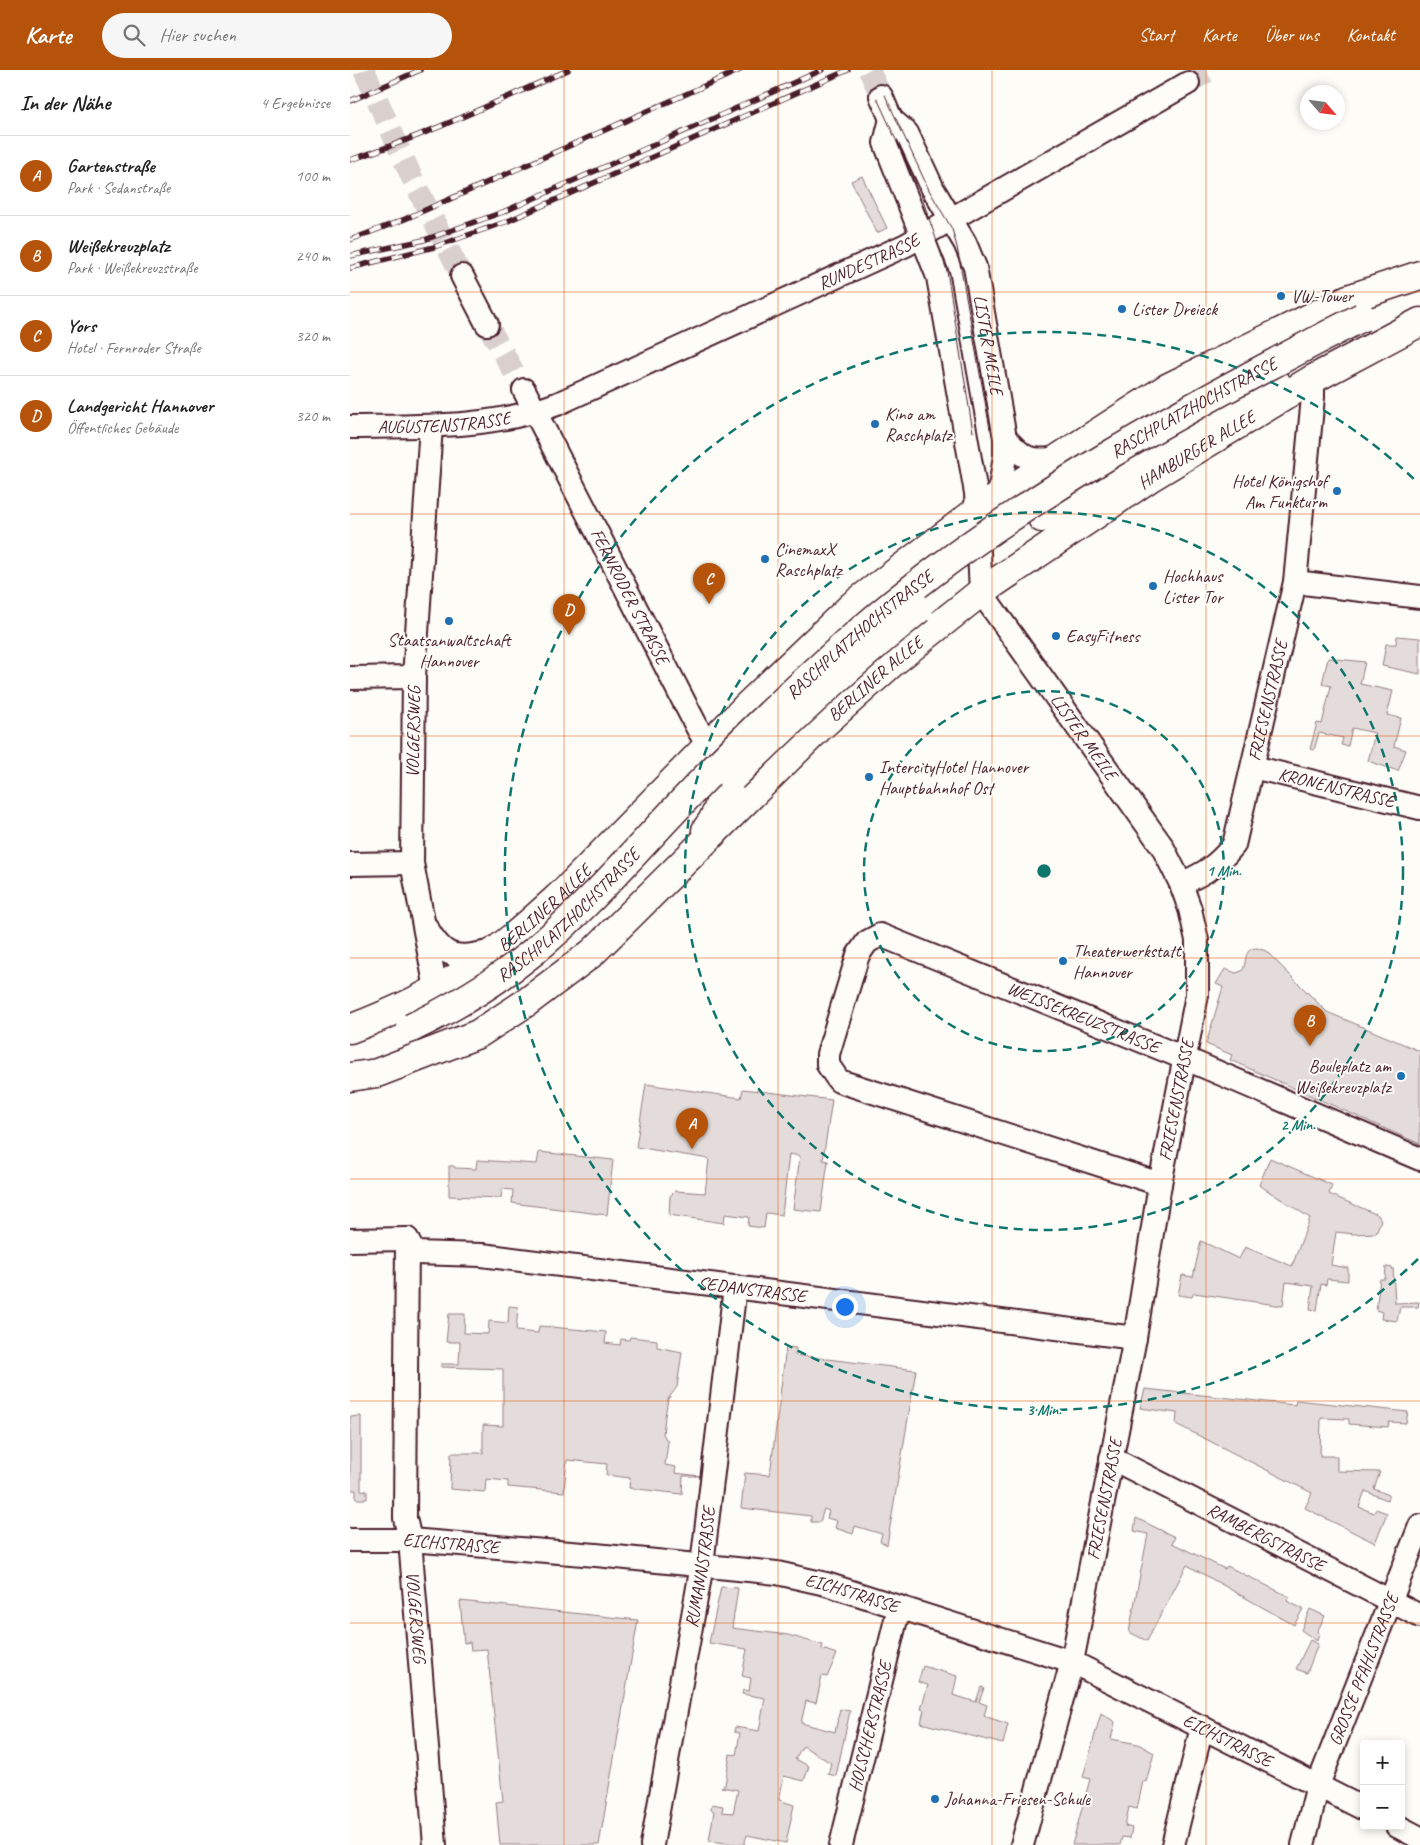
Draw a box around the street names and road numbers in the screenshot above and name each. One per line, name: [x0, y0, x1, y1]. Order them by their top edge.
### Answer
street label: RUNDESTRASSE: [814, 227, 925, 295]
street label: LISTER MEILE: [969, 293, 1009, 399]
street label: RASCHPLATZHOCHSTRASSE: [1107, 351, 1283, 463]
street label: HAMBURGER ALLEE: [1133, 404, 1261, 494]
street label: AUGUSTENSTRASSE: [377, 406, 514, 438]
street label: FERNRODER STRASSE: [586, 525, 675, 670]
street label: RASCHPLATZHOCHSTRASSE: [781, 564, 939, 704]
street label: BERLINER ALLEE: [823, 630, 929, 726]
street label: FRIESENSTRASSE: [1243, 636, 1293, 763]
street label: VOLGERSWEG: [401, 684, 425, 778]
street label: LISTER MEILE: [1046, 689, 1124, 786]
street label: KRONENSTRASSE: [1276, 763, 1399, 813]
street label: RASCHPLATZHOCHSTRASSE: [493, 842, 646, 987]
street label: BERLINER ALLEE: [493, 858, 598, 956]
street label: WEISSEKREUZSTRASSE: [1004, 977, 1165, 1059]
street label: FRIESENSTRASSE: [1153, 1035, 1199, 1162]
street label: SEDANSTRASSE: [697, 1272, 810, 1307]
street label: FRIESENSTRASSE: [1081, 1434, 1127, 1561]
street label: RAMBERGSTRASSE: [1203, 1498, 1331, 1578]
street label: RUMANNSTRASSE: [680, 1503, 720, 1629]
street label: EICHSTRASSE: [403, 1529, 502, 1558]
street label: EICHSTRASSE: [803, 1569, 904, 1618]
street label: VOLGERSWEG: [402, 1571, 431, 1666]
street label: GROSSE PFAHLSTRASSE: [1324, 1588, 1404, 1749]
street label: HOLSCHERSTRASSE: [843, 1657, 897, 1794]
street label: EICHSTRASSE: [1180, 1709, 1278, 1773]

